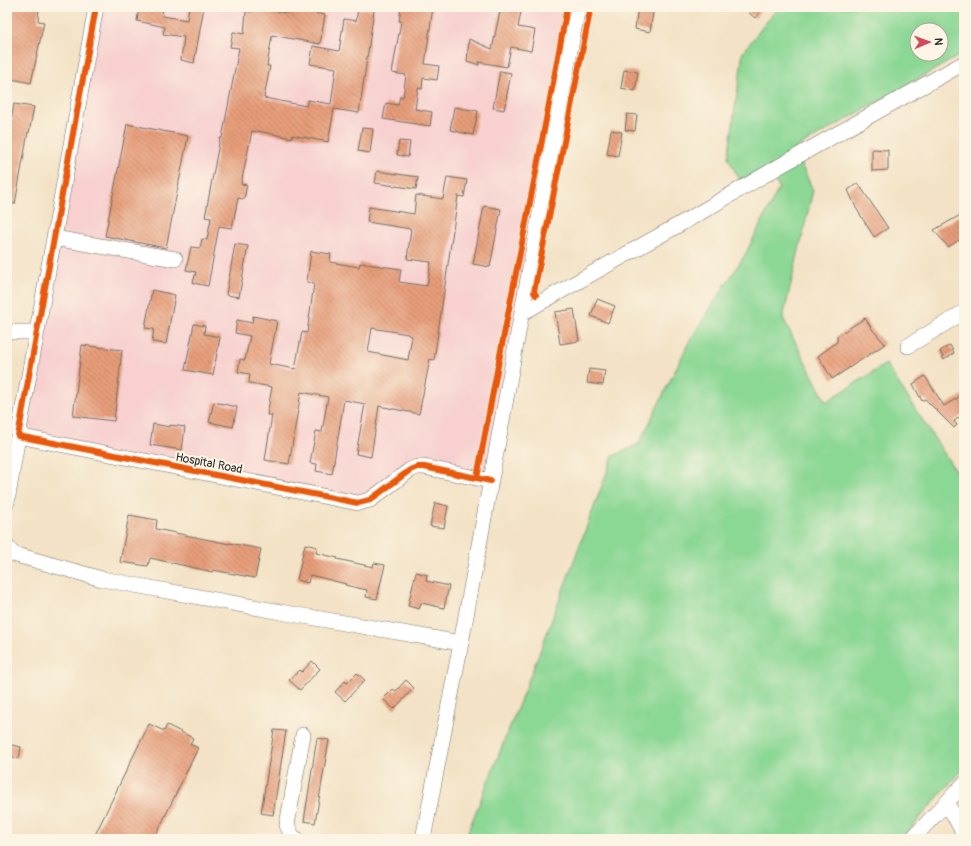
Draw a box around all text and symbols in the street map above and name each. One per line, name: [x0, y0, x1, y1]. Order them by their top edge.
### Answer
north arrow: [909, 22, 949, 62]
text: N: [932, 38, 945, 46]
street label: Hospital Road: [174, 450, 244, 477]

